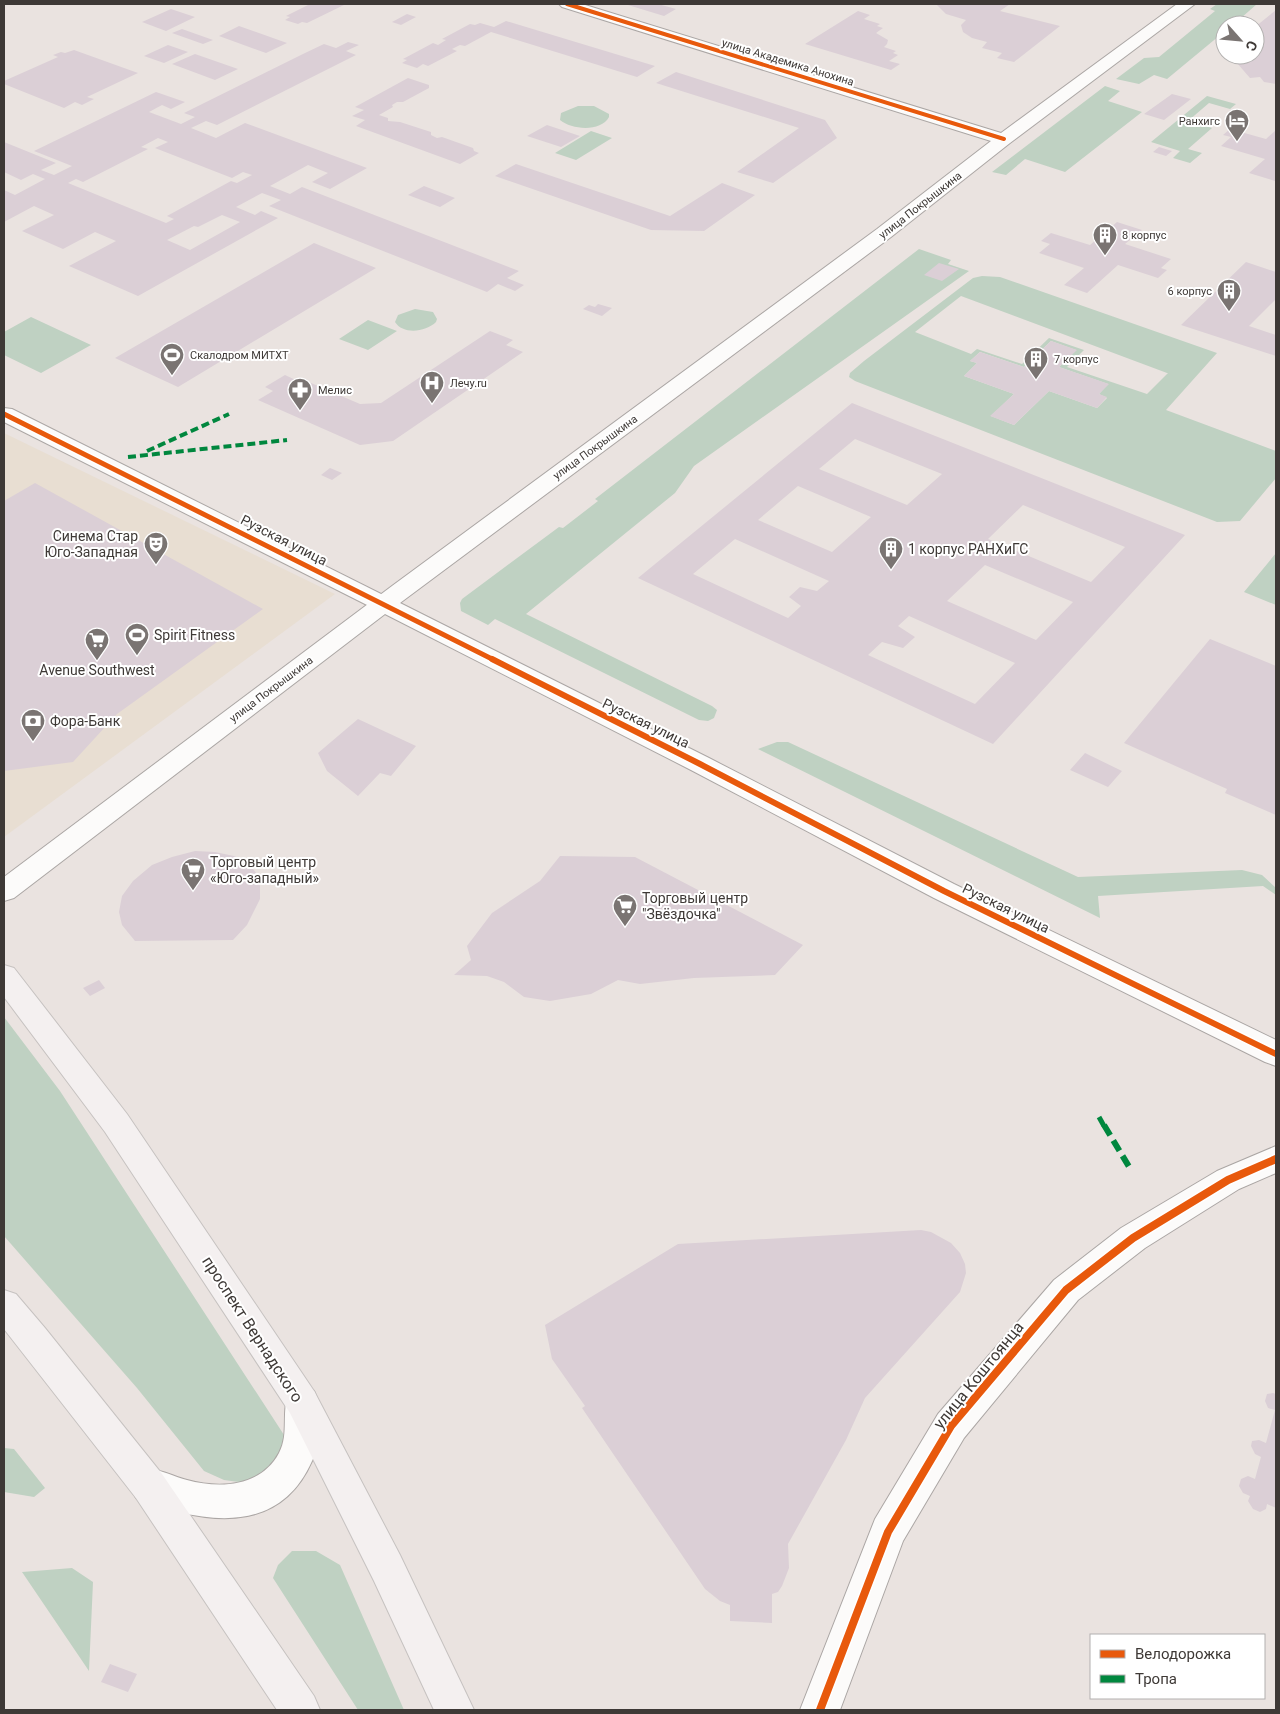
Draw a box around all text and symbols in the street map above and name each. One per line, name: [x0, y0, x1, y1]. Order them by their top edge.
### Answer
north arrow: [1215, 15, 1265, 65]
street label: улица Академика Анохина: [720, 36, 856, 89]
text: С: [1242, 38, 1261, 54]
hotel icon: Ранхигс: [1224, 108, 1250, 142]
place label: Ранхигс: [1179, 115, 1220, 128]
street label: улица Покрышкина: [876, 169, 964, 242]
building icon: 8 корпус: [1092, 222, 1118, 256]
place label: 8 корпус: [1122, 229, 1167, 242]
building icon: 6 корпус: [1216, 278, 1242, 312]
place label: 6 корпус: [1168, 285, 1212, 298]
sports icon: Скалодром МИТХТ: [159, 342, 185, 376]
building icon: 7 корпус: [1023, 346, 1049, 380]
place label: Скалодром МИТХТ: [190, 349, 289, 362]
place label: 7 корпус: [1054, 353, 1099, 366]
hospital icon: Лечу.ru: [419, 370, 445, 404]
pharmacy icon: Мелис: [287, 377, 313, 411]
place label: Лечу.ru: [450, 377, 487, 390]
place label: Мелис: [318, 384, 352, 397]
street label: улица Покрышкина: [551, 412, 640, 482]
street label: Рузская улица: [238, 511, 330, 569]
place label: Синема Стар Юго-Западная: [44, 528, 138, 560]
theatre icon: Синема Стар Юго-Западная: [143, 531, 169, 565]
building icon: 1 корпус РАНХиГС: [878, 536, 904, 570]
place label: 1 корпус РАНХиГС: [908, 541, 1028, 557]
sports icon: Spirit Fitness: [124, 622, 150, 656]
supermarket icon: Avenue Southwest: [84, 627, 110, 661]
place label: Spirit Fitness: [154, 627, 235, 643]
street label: улица Покрышкина: [227, 654, 316, 725]
place label: Avenue Southwest: [39, 662, 155, 678]
street label: Рузская улица: [600, 695, 692, 751]
bank icon: Фора-Банк: [20, 708, 46, 742]
place label: Фора-Банк: [50, 713, 121, 729]
place label: Торговый центр «Юго-западный»: [210, 854, 320, 886]
supermarket icon: Торговый центр «Юго-западный»: [180, 857, 206, 891]
street label: Рузская улица: [960, 880, 1052, 936]
place label: Торговый центр "Звёздочка": [642, 890, 748, 922]
supermarket icon: Торговый центр "Звёздочка": [612, 893, 638, 927]
street label: проспект Вернадского: [198, 1253, 307, 1406]
street label: улица Коштоянца: [929, 1318, 1028, 1433]
legend: [1090, 1634, 1265, 1699]
text: Велодорожка: [1135, 1645, 1231, 1663]
text: Тропа: [1135, 1670, 1177, 1688]

